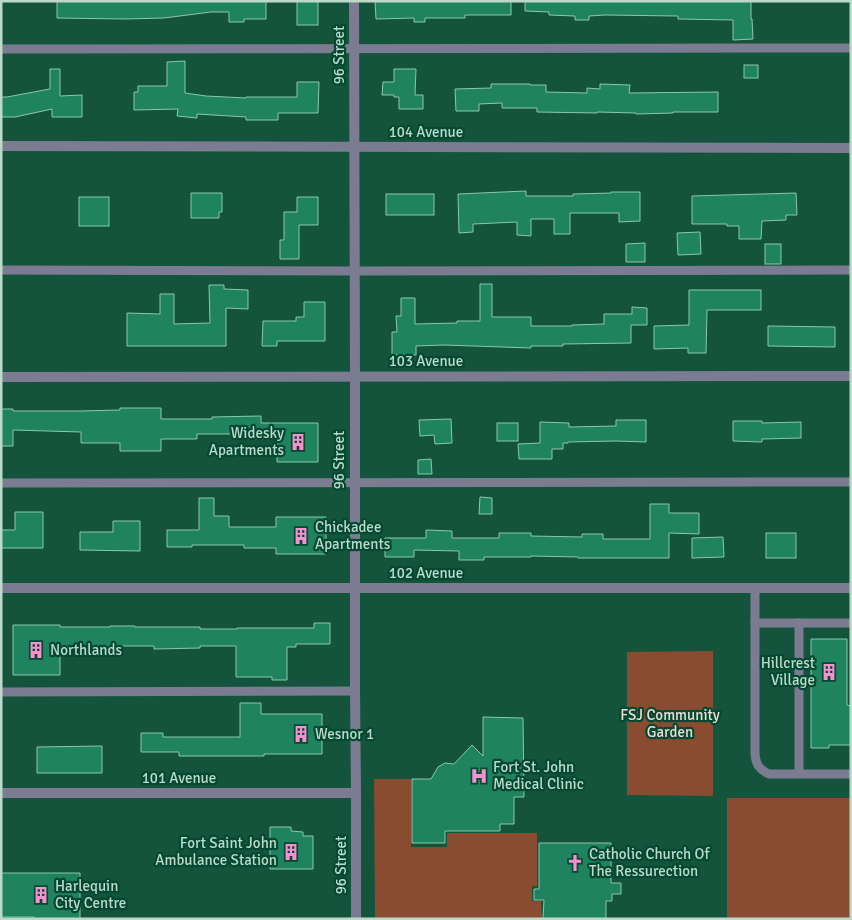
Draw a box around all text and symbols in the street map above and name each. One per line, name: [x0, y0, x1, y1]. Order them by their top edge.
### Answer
street label: 96 Street: [330, 26, 348, 84]
street label: 104 Avenue: [389, 123, 463, 141]
street label: 103 Avenue: [389, 352, 463, 370]
place label: Widesky Apartments: [209, 424, 284, 459]
street label: 96 Street: [330, 431, 348, 489]
building icon: Widesky Apartments: [288, 432, 308, 452]
place label: Chickadee Apartments: [315, 518, 391, 553]
building icon: Chickadee Apartments: [291, 526, 311, 546]
street label: 102 Avenue: [389, 564, 463, 582]
building icon: Northlands: [26, 640, 46, 660]
place label: Northlands: [50, 641, 122, 659]
place label: Hillcrest Village: [761, 654, 815, 689]
building icon: Hillcrest Village: [819, 662, 839, 682]
park label: FSJ Community Garden: [620, 706, 720, 741]
building icon: Wesnor 1: [291, 724, 311, 744]
place label: Wesnor 1: [315, 725, 374, 743]
place label: Fort St. John Medical Clinic: [493, 758, 584, 793]
hospital icon: Fort St. John Medical Clinic: [469, 766, 489, 786]
street label: 101 Avenue: [142, 769, 216, 787]
place label: Fort Saint John Ambulance Station: [155, 834, 277, 869]
street label: 96 Street: [332, 836, 350, 894]
building icon: Fort Saint John Ambulance Station: [281, 842, 301, 862]
place label: Catholic Church Of The Ressurection: [589, 845, 711, 880]
church icon: Catholic Church Of The Ressurection: [565, 853, 585, 873]
place label: Harlequin City Centre: [55, 877, 126, 912]
building icon: Harlequin City Centre: [31, 885, 51, 905]

